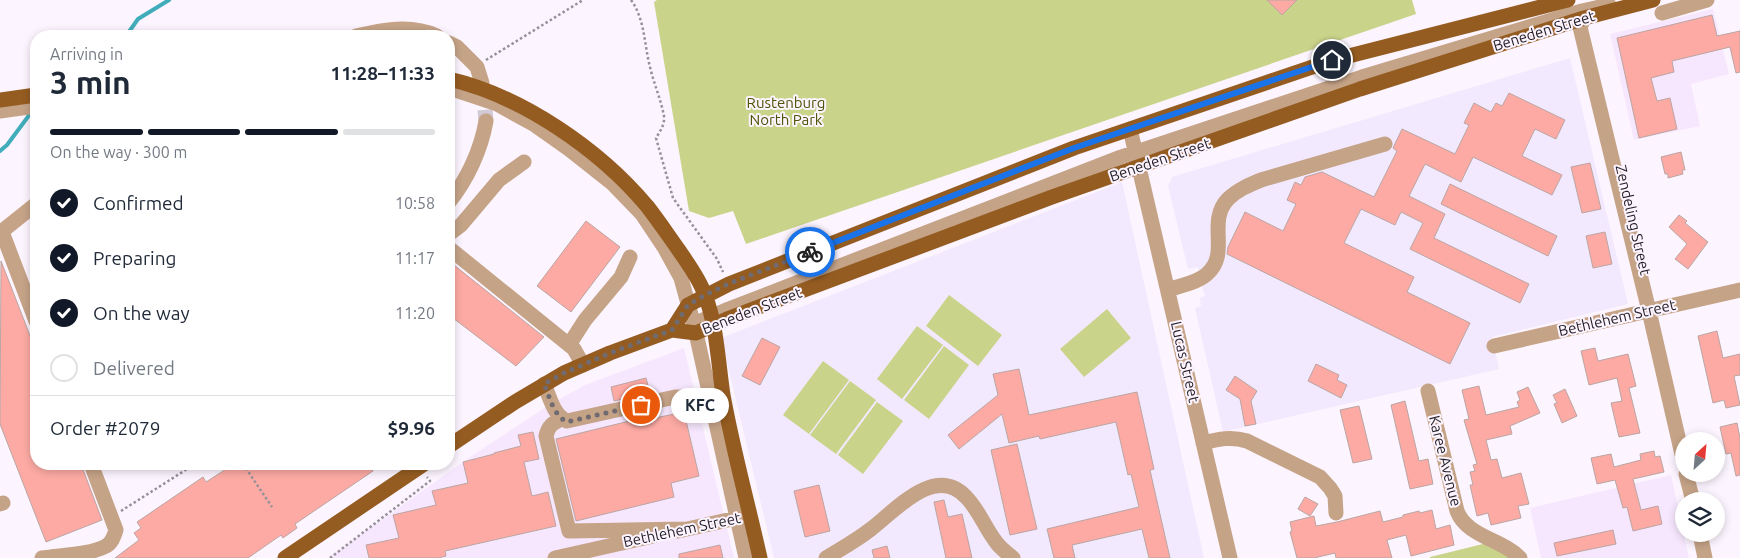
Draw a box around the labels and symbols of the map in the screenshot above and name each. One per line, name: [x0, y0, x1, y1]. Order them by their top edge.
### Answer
street label: Beneden Street: [1491, 7, 1597, 54]
pin: [1311, 39, 1353, 81]
park label: Rustenburg North Park: [747, 94, 825, 128]
street label: Beneden Street: [1107, 134, 1213, 185]
street label: Zendeling Street: [1613, 163, 1654, 277]
courier: [785, 227, 835, 277]
street label: Beneden Street: [699, 284, 804, 337]
street label: Bethlehem Street: [1557, 296, 1677, 339]
street label: Lucas Street: [1168, 320, 1203, 404]
pin: [620, 384, 662, 426]
callout: KFC: [671, 388, 728, 422]
street label: Karee Avenue: [1426, 414, 1465, 508]
north arrow: [1675, 432, 1725, 482]
street label: Bethlehem Street: [622, 509, 742, 550]

